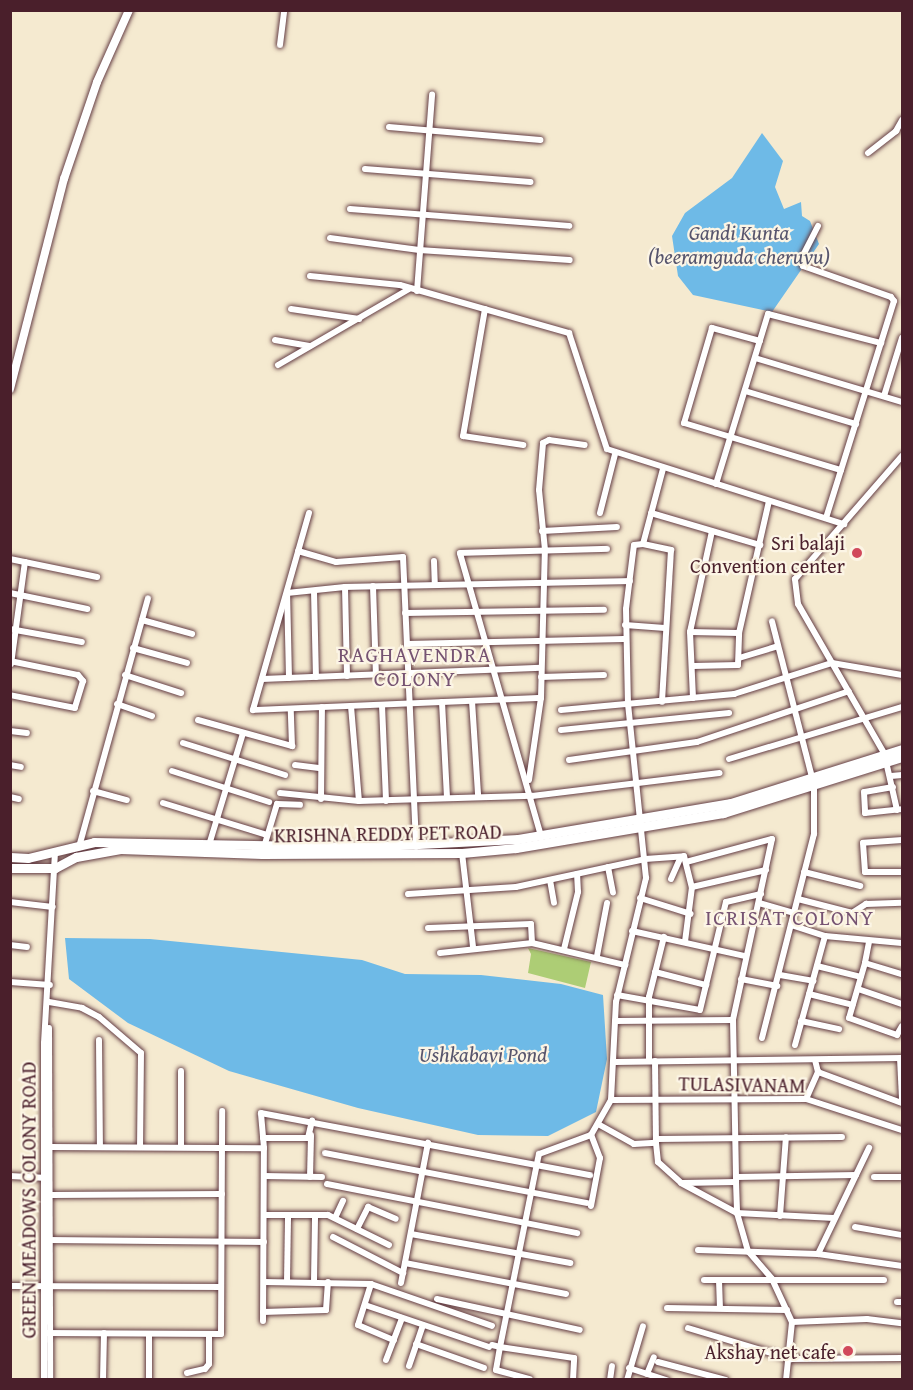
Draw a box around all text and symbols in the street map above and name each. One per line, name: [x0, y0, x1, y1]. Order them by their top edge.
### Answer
water label: Gandi Kunta (beeramguda cheruvu): [648, 220, 830, 270]
place label: Sri balaji Convention center: [690, 530, 845, 577]
marker: Sri balaji Convention center: [850, 546, 864, 560]
district label: RAGHAVENDRA COLONY: [338, 642, 492, 692]
street label: KRISHNA REDDY PET ROAD: [274, 819, 502, 847]
district label: ICRISAT COLONY: [705, 905, 875, 931]
water label: Ushkabavi Pond: [419, 1042, 547, 1068]
street label: GREEN MEADOWS COLONY ROAD: [16, 1062, 40, 1338]
street label: TULASIVANAM: [678, 1071, 806, 1097]
place label: Akshay net cafe: [705, 1339, 836, 1363]
marker: Akshay net cafe: [841, 1344, 855, 1358]

